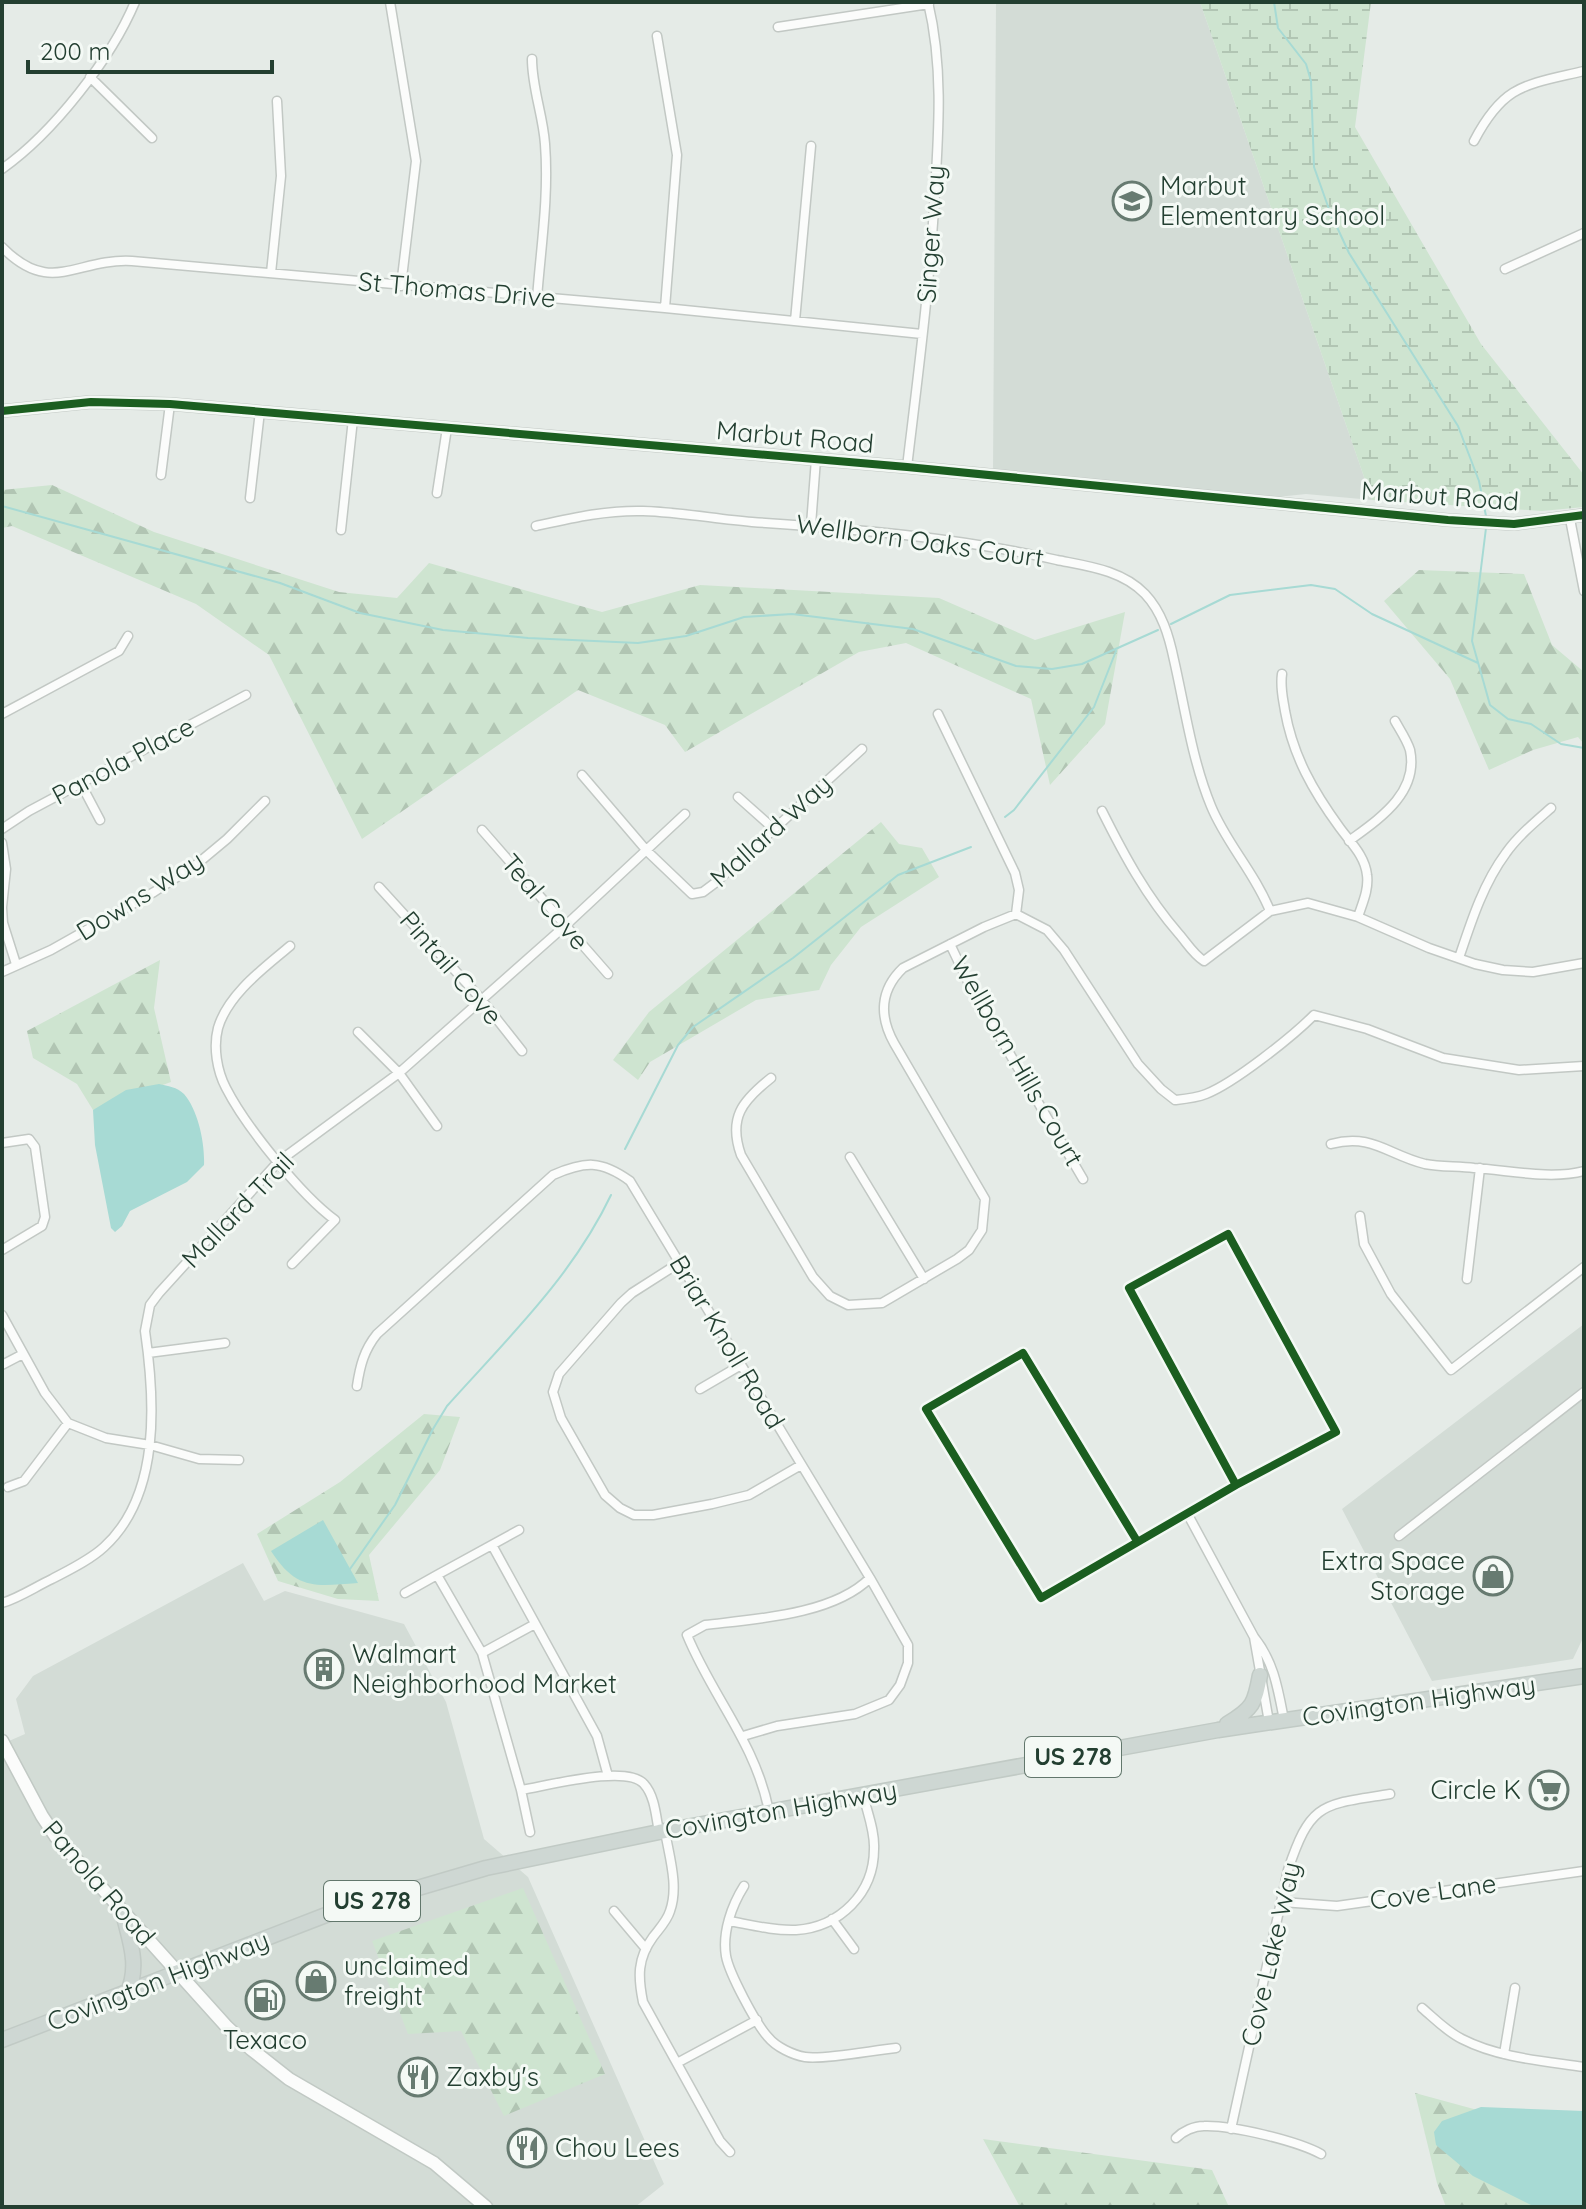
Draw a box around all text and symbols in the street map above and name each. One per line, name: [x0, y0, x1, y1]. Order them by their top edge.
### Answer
scale bar: [28, 24, 272, 74]
text: 200 m: [40, 36, 110, 66]
street label: Singer Way: [909, 164, 952, 304]
place label: Marbut Elementary School: [1160, 169, 1385, 232]
school or university icon: Marbut Elementary School: [1111, 180, 1153, 222]
street label: St Thomas Drive: [357, 264, 557, 315]
street label: Marbut Road: [715, 413, 875, 460]
street label: Marbut Road: [1360, 474, 1520, 517]
street label: Wellborn Oaks Court: [794, 507, 1046, 574]
street label: Panola Place: [46, 709, 199, 812]
street label: Mallard Way: [703, 767, 838, 894]
street label: Downs Way: [70, 843, 209, 948]
street label: Teal Cove: [495, 847, 596, 957]
street label: Pintail Cove: [393, 904, 510, 1031]
street label: Wellborn Hills Court: [944, 950, 1091, 1172]
street label: Mallard Trail: [174, 1145, 301, 1274]
street label: Briar Knoll Road: [663, 1249, 792, 1435]
place label: Extra Space Storage: [1321, 1544, 1465, 1607]
shop icon: Extra Space Storage: [1472, 1555, 1514, 1597]
place label: Walmart Neighborhood Market: [352, 1637, 617, 1700]
building icon: Walmart Neighborhood Market: [303, 1648, 345, 1690]
street label: Covington Highway: [1300, 1668, 1538, 1733]
road number: US 278: [1025, 1737, 1121, 1777]
supermarket icon: Circle K: [1528, 1769, 1570, 1811]
street label: Covington Highway: [662, 1773, 900, 1846]
place label: Circle K: [1430, 1773, 1521, 1806]
street label: Panola Road: [36, 1813, 163, 1952]
street label: Cove Lake Way: [1233, 1859, 1308, 2049]
street label: Cove Lane: [1368, 1866, 1498, 1917]
road number: US 278: [324, 1881, 420, 1921]
street label: Covington Highway: [42, 1923, 273, 2038]
place label: unclaimed freight: [344, 1949, 469, 2012]
shop icon: unclaimed freight: [295, 1960, 337, 2002]
fuel station icon: Texaco: [244, 1979, 286, 2021]
place label: Texaco: [223, 2023, 307, 2056]
restaurant icon: Zaxby's: [397, 2056, 439, 2098]
place label: Zaxby's: [446, 2060, 539, 2093]
restaurant icon: Chou Lees: [506, 2127, 548, 2169]
place label: Chou Lees: [555, 2131, 680, 2164]

